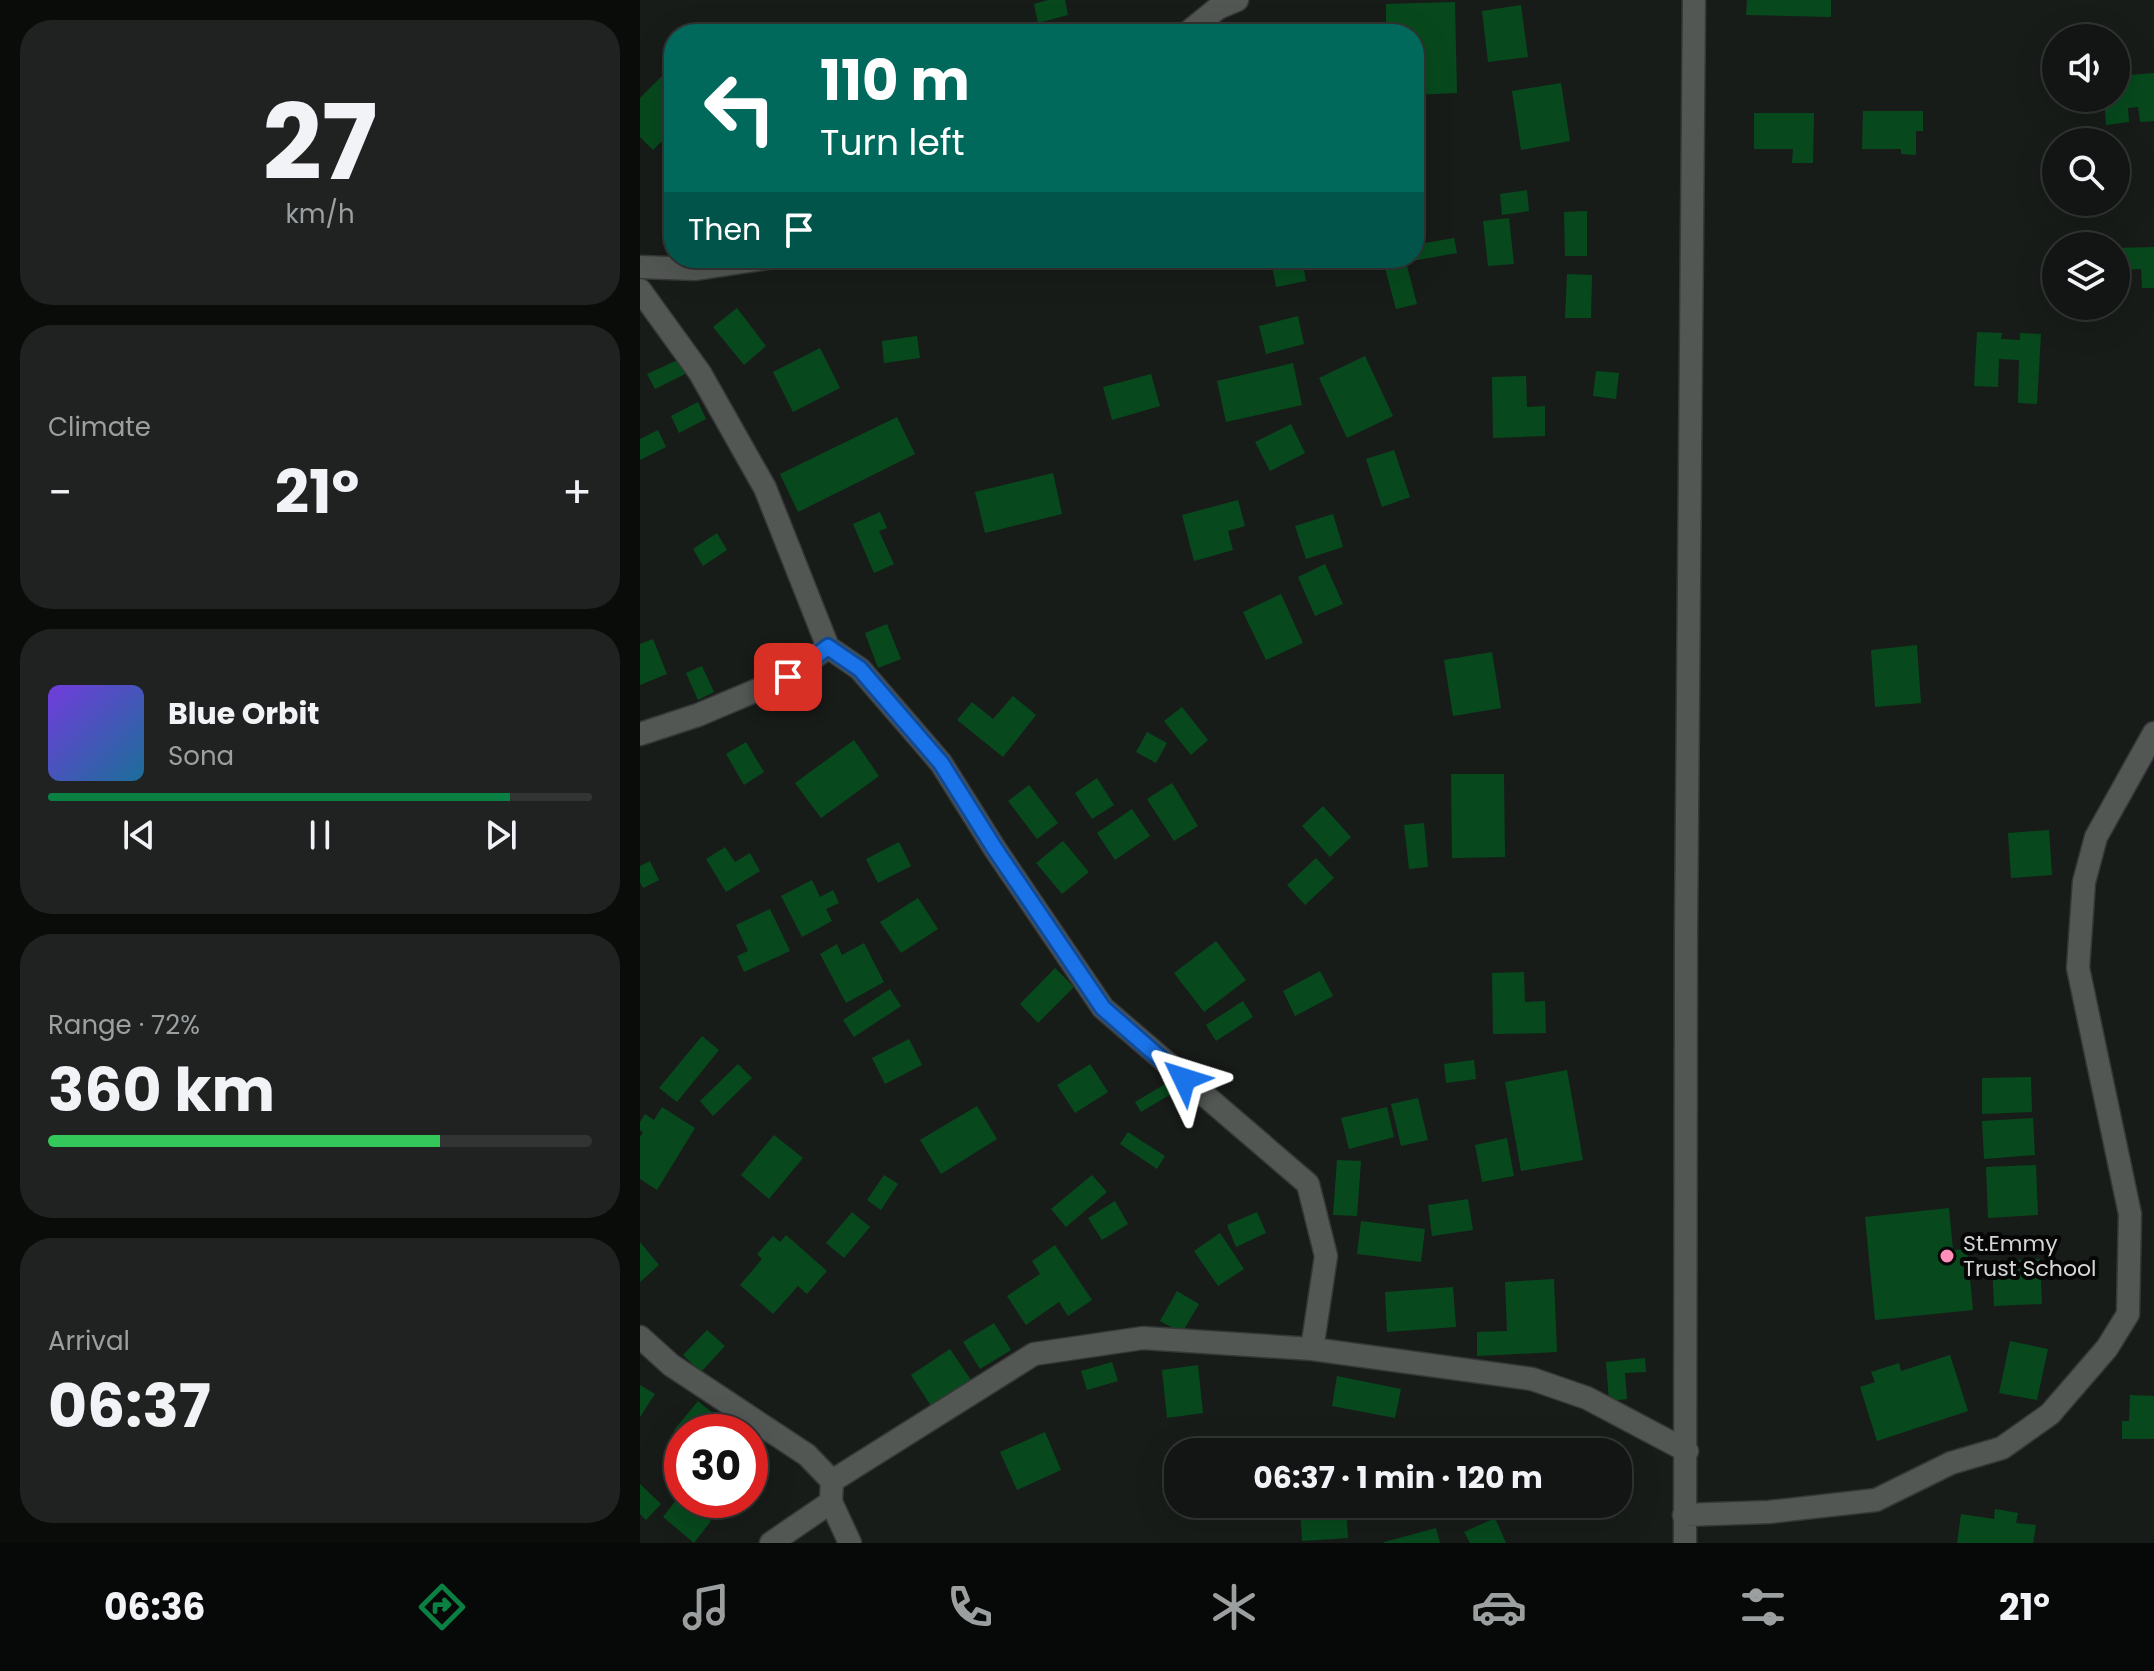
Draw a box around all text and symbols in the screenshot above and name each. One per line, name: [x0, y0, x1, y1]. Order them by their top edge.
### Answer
map controls: [2042, 24, 2130, 320]
button: sound: [2042, 24, 2130, 112]
text: 110 m: [820, 41, 970, 120]
icon: left: [688, 56, 792, 160]
text: 27: [262, 70, 378, 215]
text: Turn left: [820, 117, 965, 168]
button: search: [2042, 128, 2130, 216]
text: km/h: [285, 196, 355, 232]
text: Then: [688, 208, 761, 251]
icon: arrive: [777, 208, 821, 252]
button: layers: [2042, 232, 2130, 320]
text: Climate: [48, 409, 151, 445]
text: 21°: [275, 450, 359, 534]
text: −: [48, 462, 72, 523]
text: +: [562, 462, 592, 523]
pin: [754, 643, 822, 711]
icon: arrive: [766, 655, 810, 699]
text: Blue Orbit: [168, 692, 320, 735]
text: Sona: [168, 738, 234, 774]
icon: previous: [117, 813, 161, 857]
icon: pause: [298, 813, 342, 857]
icon: next: [479, 813, 523, 857]
text: Range · 72%: [48, 1007, 200, 1043]
position arrow: [1142, 1037, 1226, 1121]
text: 360 km: [48, 1048, 275, 1132]
place label: St.Emmy Trust School: [1963, 1228, 2096, 1284]
marker: St.Emmy Trust School: [1938, 1247, 1956, 1265]
text: Arrival: [48, 1323, 130, 1359]
text: 06:37: [48, 1364, 211, 1448]
speed limit sign: 30: [664, 1414, 768, 1518]
text: 06:37 · 1 min · 120 m: [1253, 1456, 1543, 1499]
icon: directions: [414, 1579, 470, 1635]
icon: music: [678, 1579, 734, 1635]
icon: phone: [942, 1579, 998, 1635]
icon: climate: [1206, 1579, 1262, 1635]
icon: car: [1471, 1579, 1527, 1635]
icon: filters: [1735, 1579, 1791, 1635]
text: 06:36: [104, 1582, 205, 1633]
text: 21°: [1999, 1582, 2050, 1633]

